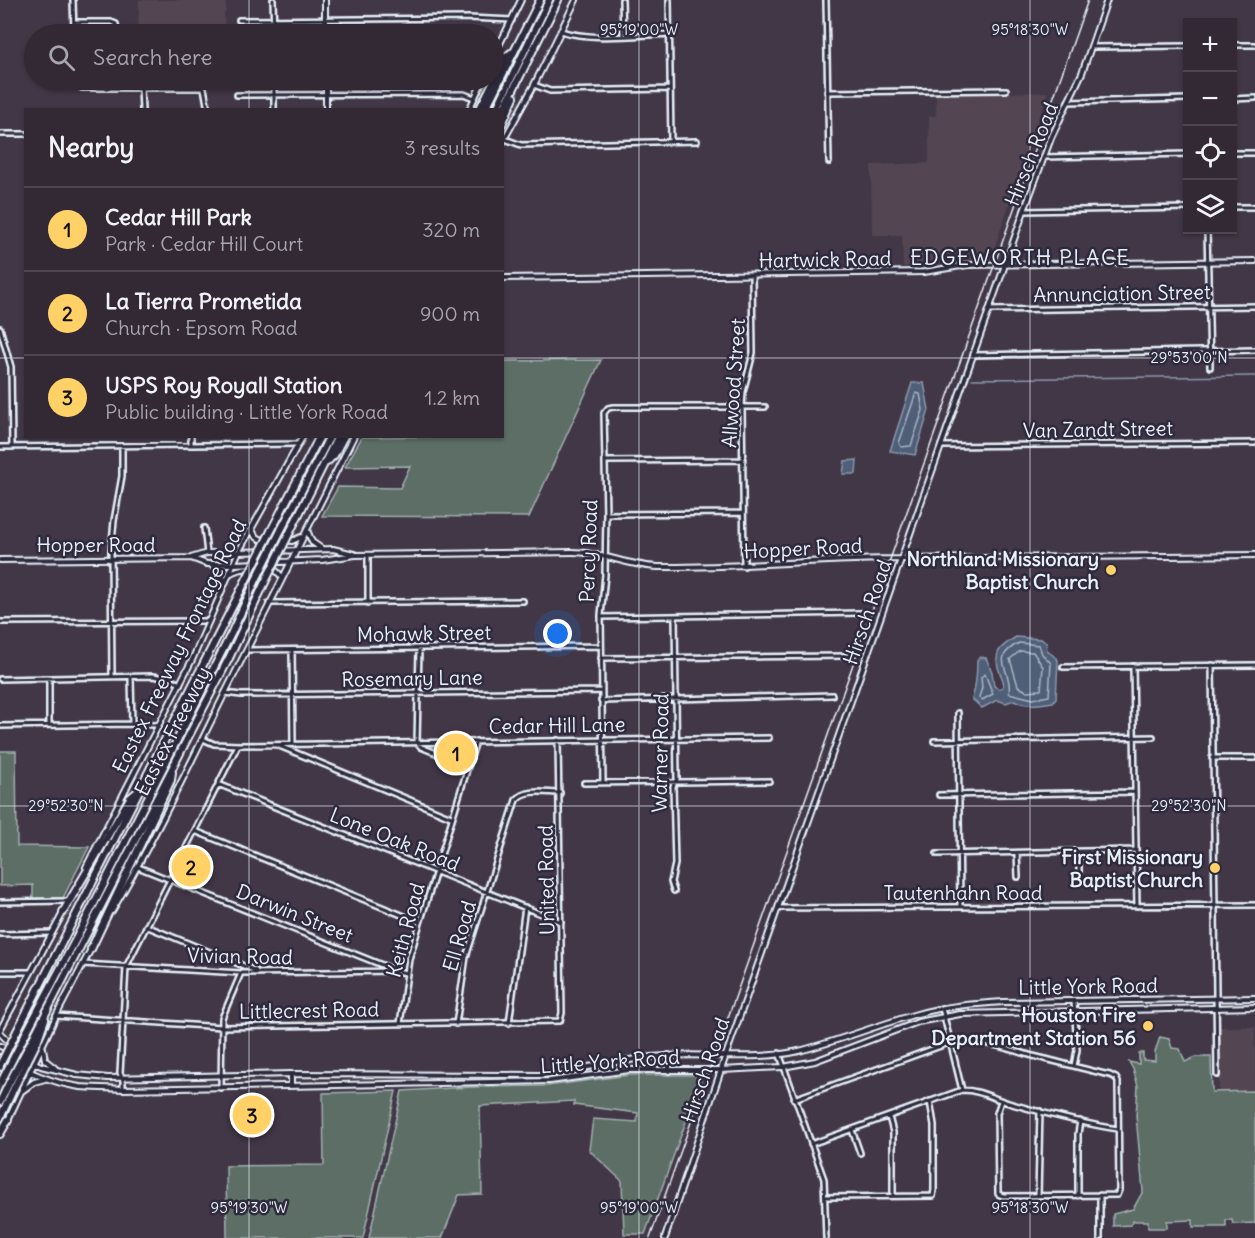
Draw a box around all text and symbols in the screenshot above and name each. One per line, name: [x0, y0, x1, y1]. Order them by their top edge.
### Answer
map controls: [1183, 18, 1237, 234]
button: +: [1183, 18, 1237, 72]
text: 95°19'00"W: [600, 20, 678, 39]
text: 95°18'30"W: [992, 20, 1069, 39]
search box: [24, 24, 504, 90]
icon: search: [45, 41, 78, 74]
text: Search here: [93, 43, 212, 71]
button: −: [1183, 72, 1237, 126]
street label: Hirsch Road: [999, 98, 1063, 209]
button: locate: [1183, 126, 1237, 180]
text: Nearby: [48, 131, 134, 164]
text: 3 results: [404, 135, 480, 160]
button: layers: [1183, 180, 1237, 234]
text: Cedar Hill Park: [105, 203, 252, 231]
text: 1: [64, 217, 71, 242]
text: 320 m: [422, 217, 480, 242]
text: Park · Cedar Hill Court: [105, 231, 303, 256]
district label: EDGEWORTH PLACE: [910, 244, 1130, 271]
street label: Hartwick Road: [758, 245, 892, 273]
street label: Annunciation Street: [1033, 279, 1211, 307]
text: La Tierra Prometida: [105, 287, 302, 315]
text: 2: [62, 301, 73, 326]
text: 900 m: [420, 301, 480, 326]
text: Church · Epsom Road: [105, 315, 298, 340]
street label: Allwood Street: [716, 317, 750, 449]
text: 29°53'00"N: [1150, 348, 1228, 367]
text: USPS Roy Royall Station: [105, 371, 342, 399]
text: 3: [62, 385, 73, 410]
text: 1.2 km: [424, 385, 480, 410]
text: Public building · Little York Road: [105, 399, 388, 424]
street label: Van Zandt Street: [1023, 415, 1174, 443]
street label: Percy Road: [574, 499, 602, 603]
street label: Eastex Freeway Frontage Road: [107, 515, 251, 777]
street label: Hopper Road: [37, 532, 156, 557]
street label: Hopper Road: [743, 532, 863, 564]
place label: Northland Missionary Baptist Church: [907, 546, 1099, 594]
street label: Hirsch Road: [837, 556, 897, 668]
marker: Northland Missionary Baptist Church: [1104, 563, 1118, 577]
street label: Mohawk Street: [357, 619, 492, 647]
your location: [543, 619, 572, 648]
street label: Eastex Freeway: [129, 662, 215, 800]
street label: Rosemary Lane: [341, 664, 483, 692]
street label: Warner Road: [646, 693, 674, 813]
street label: Cedar Hill Lane: [488, 711, 626, 739]
pin: 1: [436, 730, 476, 776]
text: 29°52'30"N: [28, 796, 104, 815]
text: 29°52'30"N: [1151, 796, 1227, 815]
street label: Lone Oak Road: [326, 802, 464, 876]
street label: United Road: [533, 824, 559, 935]
pin: 2: [172, 844, 210, 890]
place label: First Missionary Baptist Church: [1061, 844, 1203, 892]
marker: First Missionary Baptist Church: [1208, 861, 1222, 875]
street label: Darwin Street: [233, 878, 357, 948]
street label: Keith Road: [380, 880, 430, 980]
street label: Tautenhahn Road: [884, 880, 1043, 905]
street label: Ell Road: [437, 898, 481, 974]
street label: Vivian Road: [187, 943, 293, 969]
street label: Little York Road: [1018, 972, 1158, 1000]
street label: Littlecrest Road: [239, 996, 380, 1024]
place label: Houston Fire Department Station 56: [931, 1002, 1136, 1050]
street label: Hirsch Road: [675, 1014, 735, 1126]
marker: Houston Fire Department Station 56: [1141, 1019, 1155, 1033]
street label: Little York Road: [539, 1044, 681, 1078]
pin: 3: [232, 1092, 272, 1138]
text: 95°19'30"W: [211, 1198, 288, 1217]
text: 95°19'00"W: [600, 1198, 678, 1217]
text: 95°18'30"W: [992, 1198, 1069, 1217]

